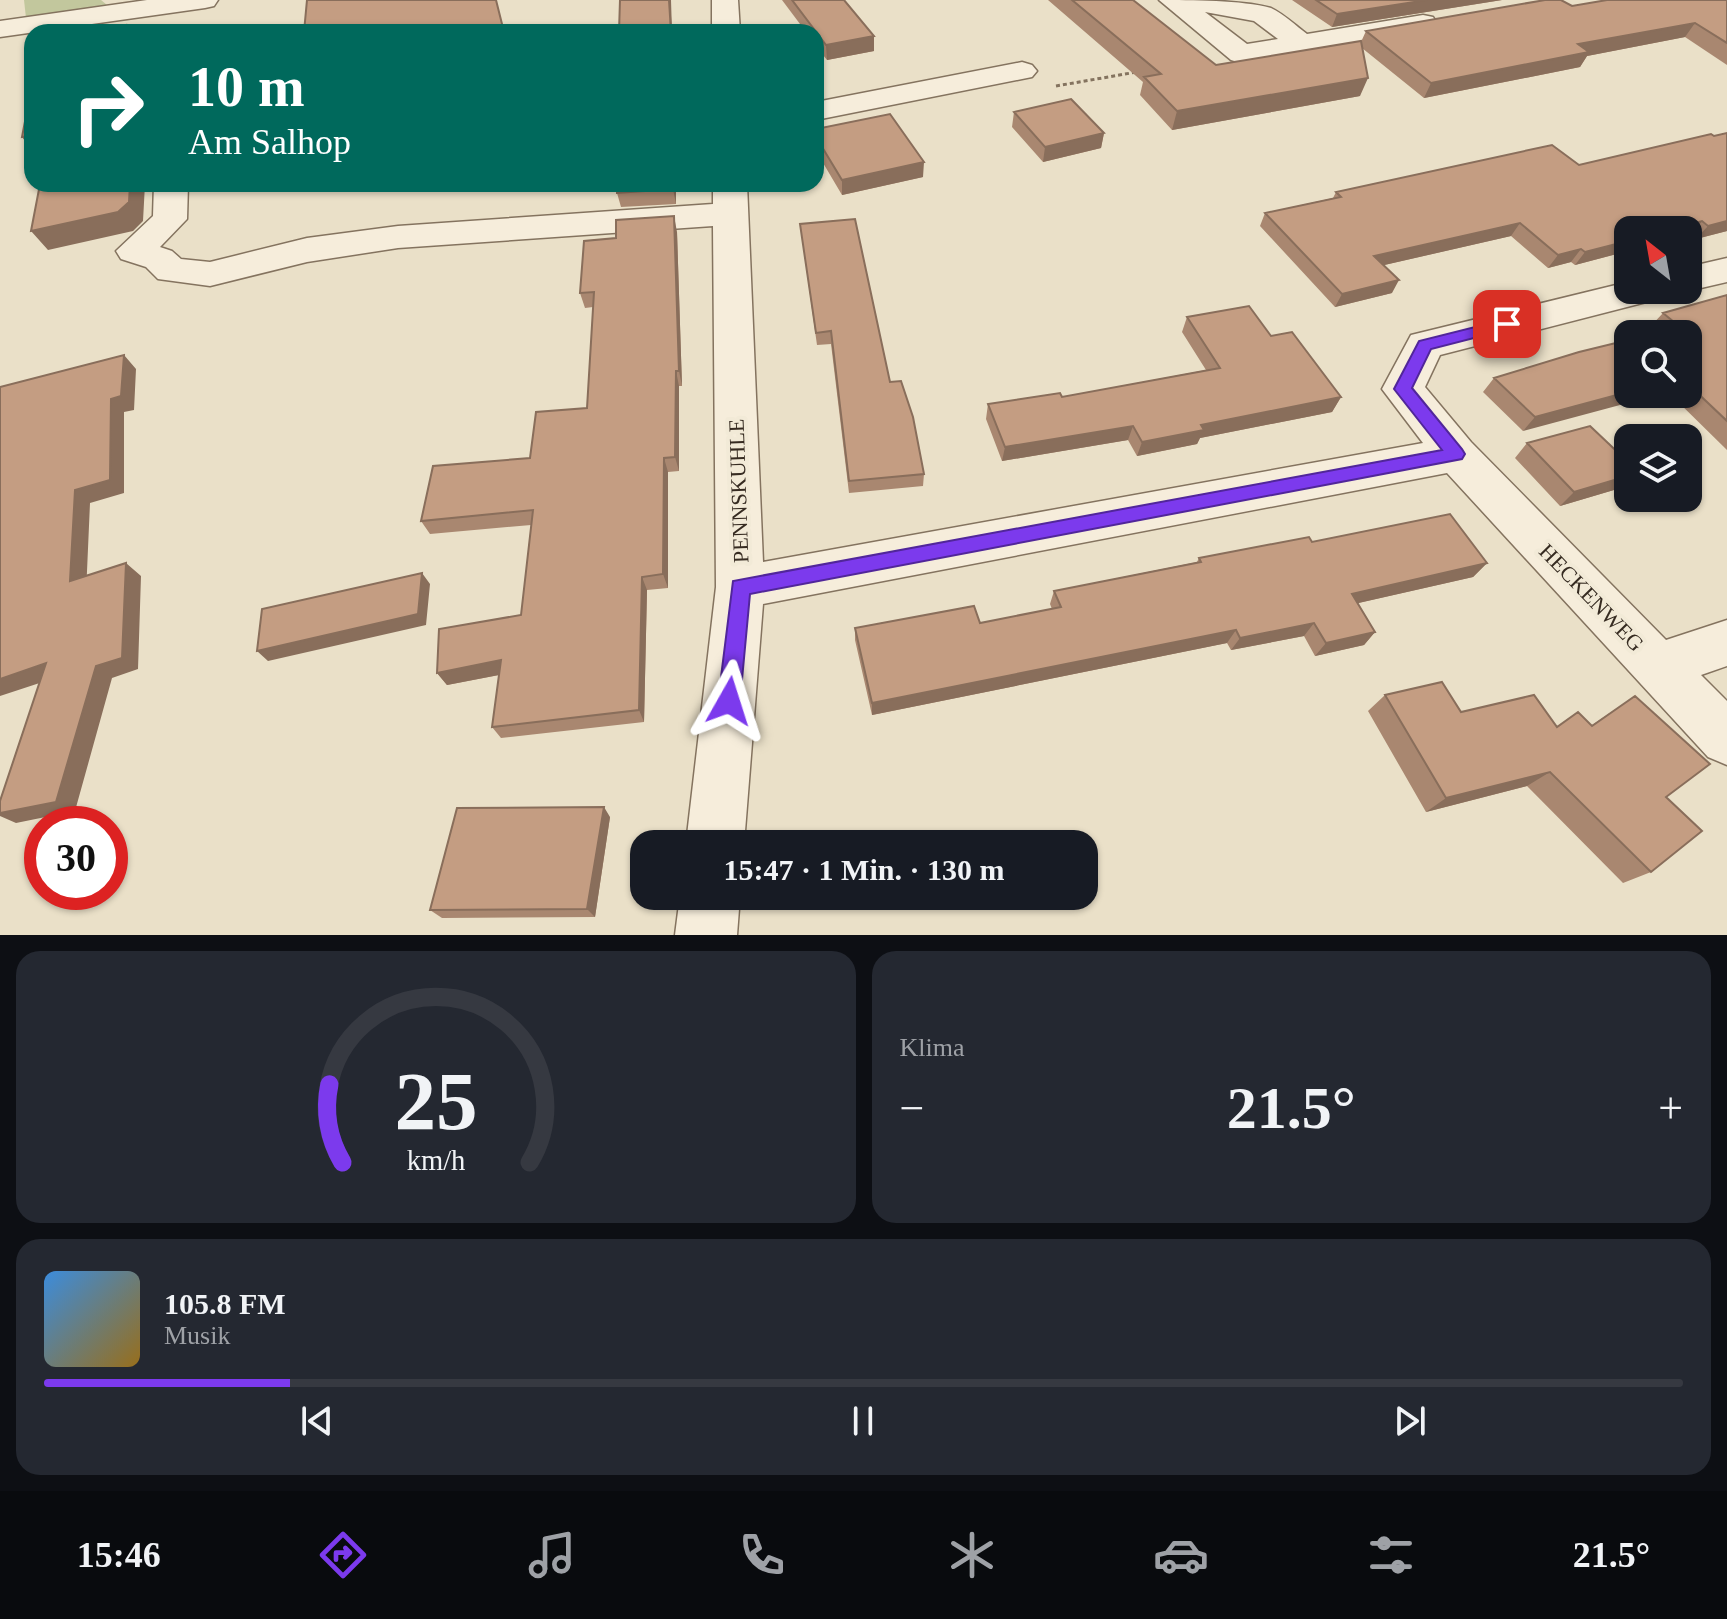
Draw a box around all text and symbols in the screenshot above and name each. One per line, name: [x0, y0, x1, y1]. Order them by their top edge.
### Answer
icon: right: [56, 56, 160, 160]
text: 10 m: [188, 56, 305, 118]
text: Am Salhop: [188, 122, 351, 162]
north arrow: [1614, 216, 1702, 304]
map controls: [1614, 216, 1702, 512]
pin: [1473, 290, 1541, 358]
icon: arrive: [1485, 302, 1529, 346]
button: search: [1614, 320, 1702, 408]
street label: PENNSKUHLE: [723, 418, 754, 563]
button: layers: [1614, 424, 1702, 512]
street label: HECKENWEG: [1534, 539, 1649, 656]
position arrow: [687, 659, 771, 743]
speed limit sign: 30: [24, 806, 128, 910]
text: 15:47 · 1 Min. · 130 m: [724, 853, 1004, 886]
text: Klima: [900, 1033, 965, 1062]
text: 25: [394, 1055, 477, 1147]
text: 21.5°: [1227, 1075, 1356, 1141]
text: −: [900, 1084, 924, 1133]
text: +: [1658, 1084, 1683, 1133]
text: km/h: [406, 1145, 465, 1176]
text: 105.8 FM: [164, 1287, 286, 1320]
text: Musik: [164, 1321, 230, 1350]
icon: previous: [295, 1399, 339, 1443]
icon: pause: [841, 1399, 885, 1443]
icon: next: [1388, 1399, 1432, 1443]
icon: directions: [315, 1527, 371, 1583]
icon: music: [524, 1527, 580, 1583]
icon: phone: [734, 1527, 790, 1583]
icon: climate: [944, 1527, 1000, 1583]
icon: car: [1153, 1527, 1209, 1583]
icon: filters: [1363, 1527, 1419, 1583]
text: 15:46: [77, 1535, 161, 1575]
text: 21.5°: [1573, 1535, 1650, 1575]

